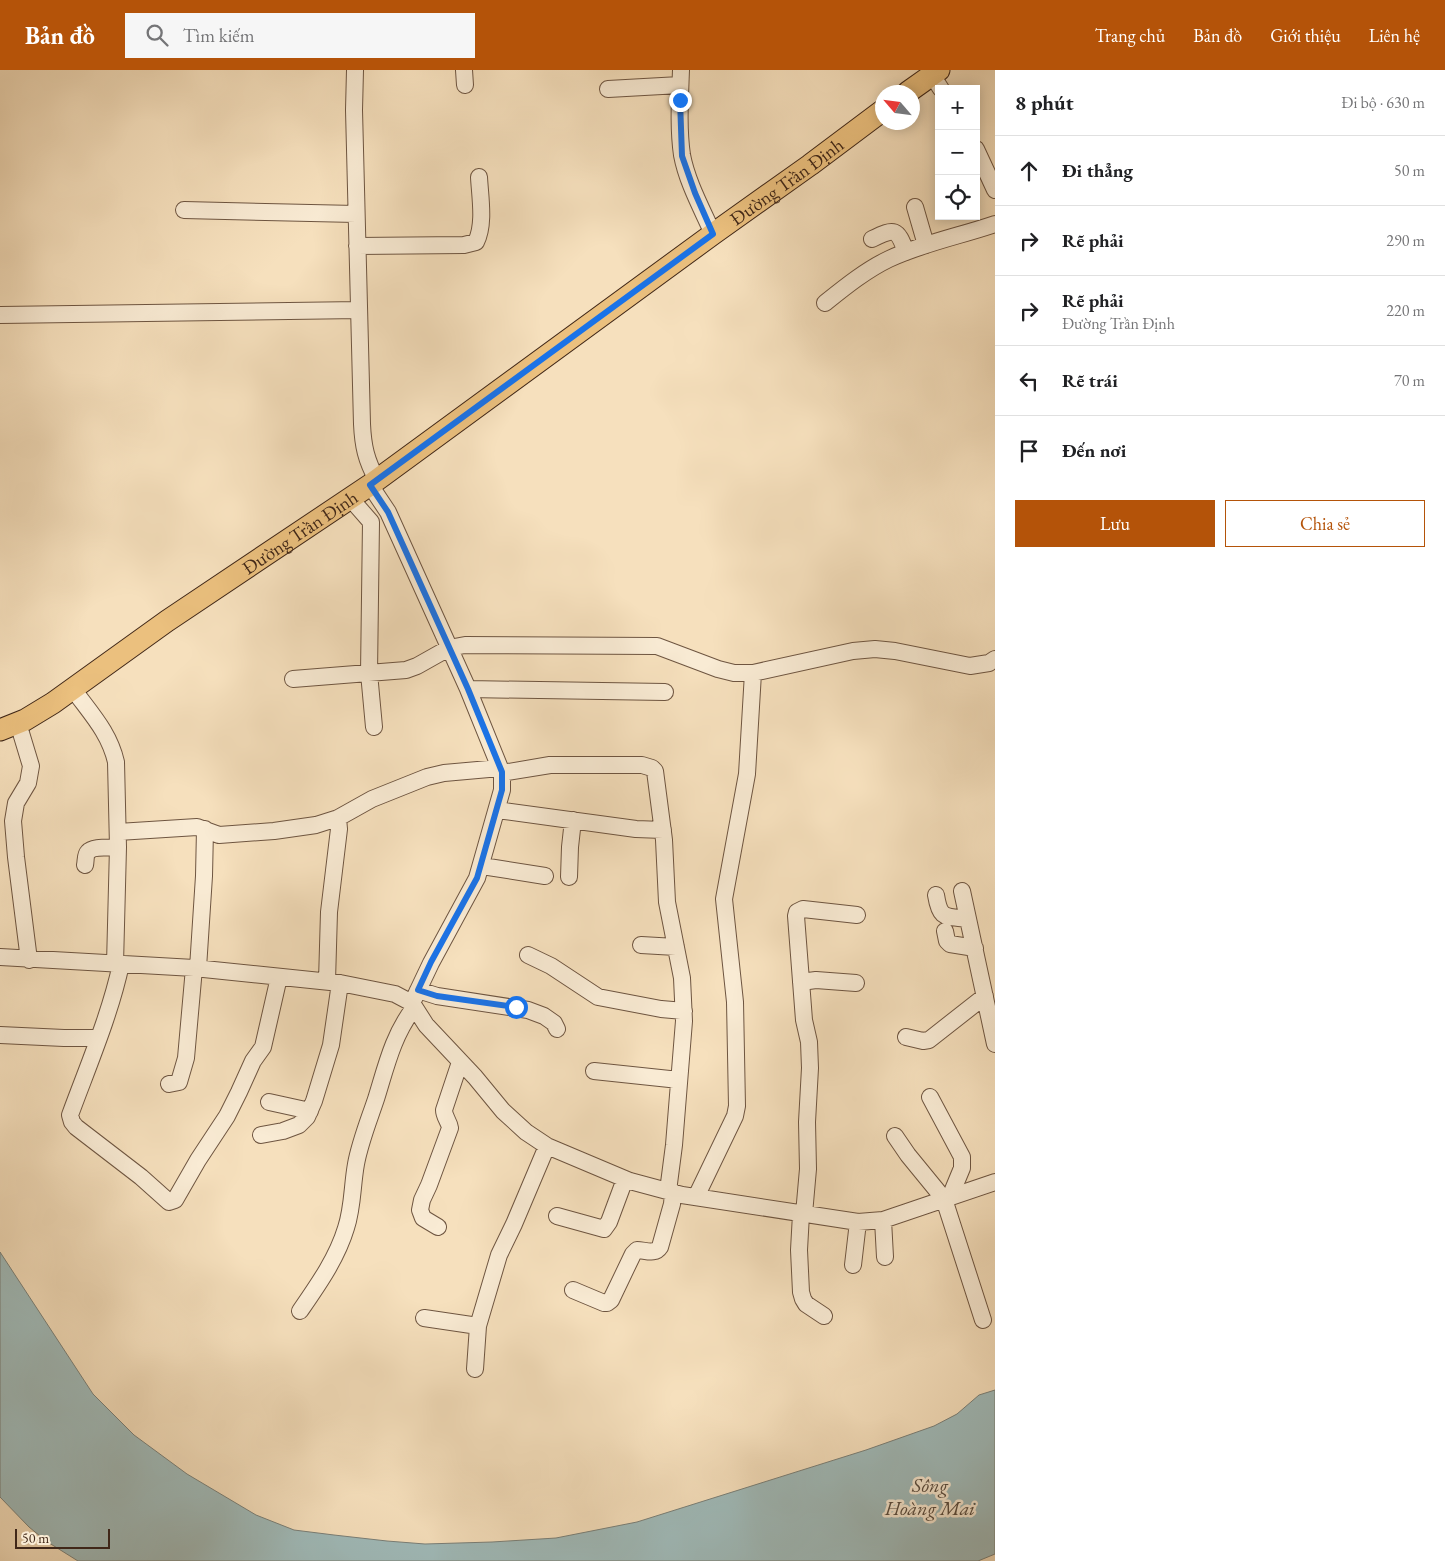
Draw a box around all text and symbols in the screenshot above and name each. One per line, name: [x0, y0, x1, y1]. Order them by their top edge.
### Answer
search box: [125, 13, 475, 58]
text: Bản đồ: [25, 20, 95, 51]
icon: search: [143, 21, 171, 49]
text: Tìm kiếm: [183, 23, 255, 48]
text: Trang chủ: [1095, 24, 1165, 47]
text: Bản đồ: [1193, 24, 1242, 47]
text: Giới thiệu: [1270, 24, 1341, 47]
text: Liên hệ: [1369, 24, 1420, 47]
north arrow: [875, 85, 920, 130]
map controls: [935, 85, 980, 220]
button: +: [935, 85, 980, 130]
route end: [669, 89, 692, 112]
text: 8 phút: [1015, 89, 1074, 116]
text: Đi bộ · 630 m: [1341, 92, 1425, 113]
button: −: [935, 130, 980, 175]
street label: Đường Trần Định: [725, 132, 849, 231]
icon: ahead: [1015, 157, 1043, 185]
text: Đi thẳng: [1062, 158, 1133, 183]
text: 50 m: [1394, 160, 1425, 181]
button: locate: [935, 175, 980, 220]
icon: right: [1015, 227, 1043, 255]
text: Rẽ phải: [1062, 228, 1124, 253]
text: 290 m: [1386, 230, 1425, 251]
text: Rẽ phải: [1062, 288, 1124, 313]
icon: right: [1015, 297, 1043, 325]
text: 220 m: [1386, 300, 1425, 321]
text: Đường Trần Định: [1062, 313, 1175, 334]
icon: left: [1015, 367, 1043, 395]
text: Rẽ trái: [1062, 368, 1118, 393]
text: 70 m: [1394, 370, 1425, 391]
icon: arrive: [1015, 437, 1043, 465]
text: Đến nơi: [1062, 438, 1126, 463]
street label: Đường Trần Định: [237, 485, 363, 580]
button: Lưu: [1015, 500, 1215, 547]
button: Chia sẻ: [1225, 500, 1425, 547]
route start: [505, 996, 528, 1019]
water label: Sông Hoàng Mai: [884, 1472, 976, 1521]
scale bar: [15, 1526, 110, 1549]
text: 50 m: [22, 1529, 49, 1547]

